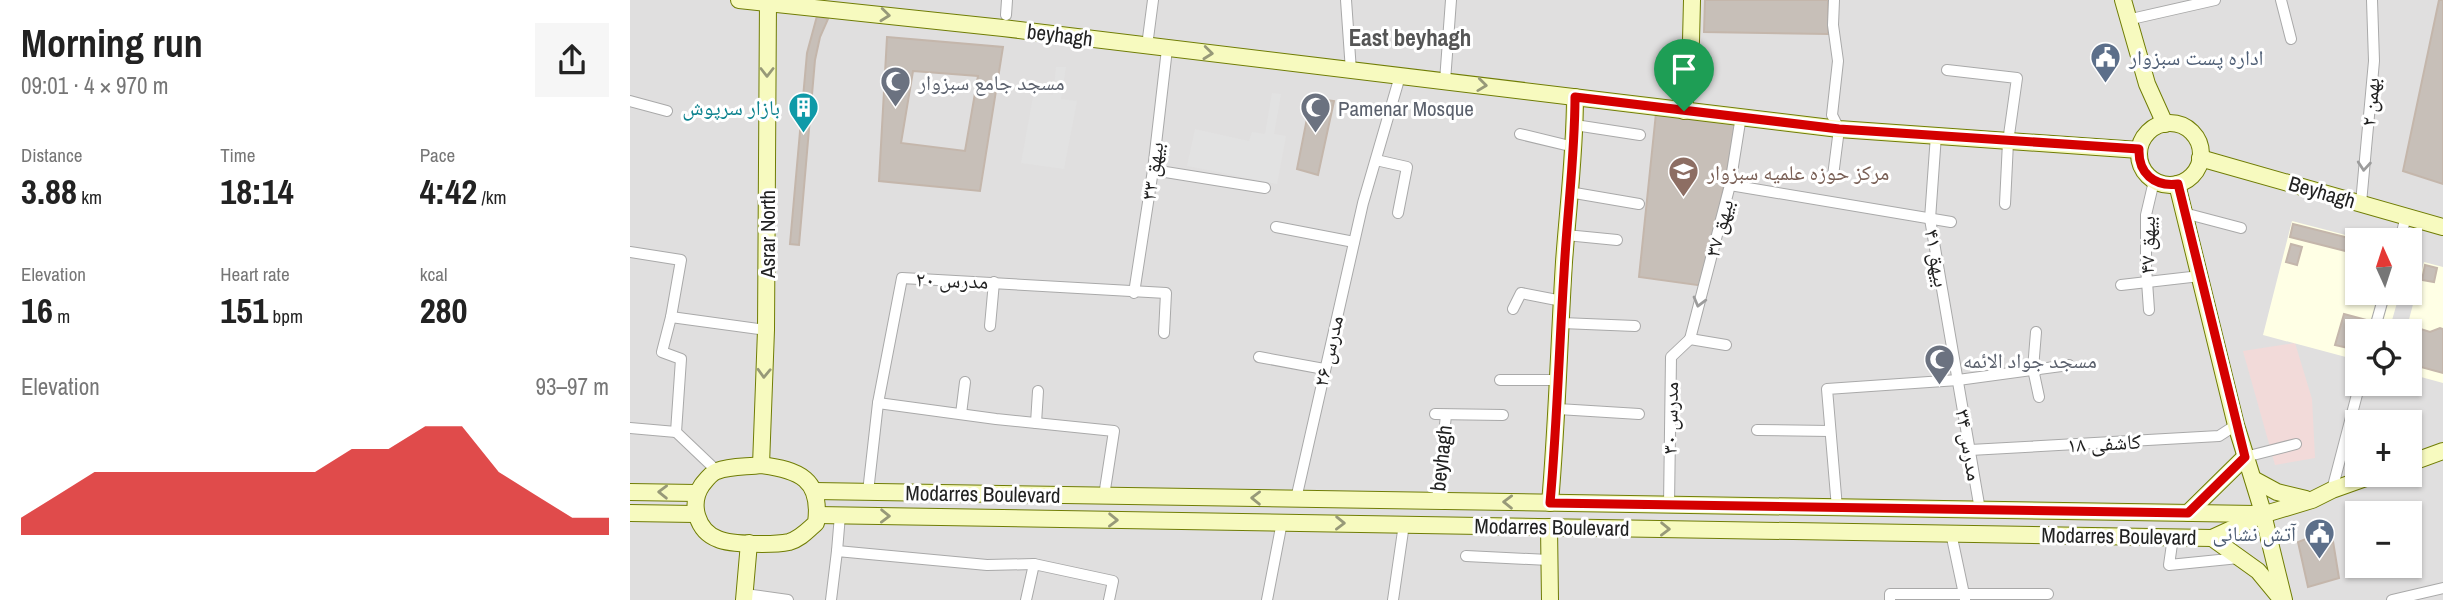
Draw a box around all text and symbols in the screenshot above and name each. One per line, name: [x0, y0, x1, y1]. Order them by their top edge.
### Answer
one-way arrow: [879, 7, 890, 22]
street label: beyhagh: [1025, 17, 1095, 53]
text: Morning run: [21, 18, 203, 69]
district label: East beyhagh: [1349, 22, 1471, 53]
button: share: [535, 23, 609, 97]
pin: [1654, 39, 1714, 111]
public building icon: اداره پست سبزوار: [2089, 40, 2123, 84]
place label: اداره پست سبزوار: [2128, 43, 2264, 72]
one-way arrow: [1202, 46, 1214, 61]
icon: arrive: [1665, 50, 1703, 88]
mosque icon: مسجد جامع سبزوار: [878, 65, 912, 109]
one-way arrow: [760, 67, 775, 78]
place label: مسجد جامع سبزوار: [917, 68, 1065, 97]
text: 09:01 · 4 × 970 m: [21, 70, 168, 101]
street label: بهمن ۲: [2353, 76, 2387, 128]
one-way arrow: [1476, 78, 1488, 93]
building icon: بازار سرپوش: [786, 90, 820, 134]
mosque icon: Pamenar Mosque: [1298, 91, 1332, 135]
place label: بازار سرپوش: [682, 93, 780, 122]
place label: Pamenar Mosque: [1338, 94, 1474, 123]
street label: بیهق ۳۳: [1134, 140, 1170, 202]
text: Distance: [21, 142, 82, 168]
text: Time: [220, 142, 255, 168]
text: Pace: [420, 142, 455, 168]
school or university icon: مرکز حوزه علمیه سبزوار: [1667, 155, 1701, 199]
place label: مرکز حوزه علمیه سبزوار: [1706, 158, 1889, 187]
one-way arrow: [2357, 161, 2372, 172]
text: 3.88: [21, 168, 77, 215]
text: 18:14: [220, 168, 294, 215]
text: 4:42: [420, 168, 477, 215]
street label: Beyhagh: [2285, 169, 2359, 215]
text: km: [77, 184, 102, 210]
text: /km: [477, 184, 507, 210]
street label: Asrar North: [753, 190, 782, 279]
street label: بیهق ۳۷: [1697, 196, 1741, 260]
street label: بیهق ۴۷: [2132, 216, 2162, 274]
street label: بیهق ۴۱: [1918, 227, 1956, 289]
north arrow: [2345, 228, 2422, 304]
map controls: [2345, 228, 2422, 578]
text: Elevation: [21, 261, 86, 287]
text: Heart rate: [220, 261, 290, 287]
text: kcal: [420, 261, 447, 287]
street label: مدرس ۲۰: [915, 264, 989, 296]
text: 16: [21, 287, 53, 334]
text: 151: [220, 287, 268, 334]
text: 280: [420, 287, 468, 334]
one-way arrow: [1693, 296, 1707, 308]
text: m: [53, 303, 70, 329]
text: bpm: [268, 303, 303, 329]
street label: مدرس ۲۶: [1306, 312, 1350, 390]
button: locate: [2345, 319, 2422, 396]
mosque icon: مسجد جواد الائمه: [1923, 343, 1957, 387]
place label: مسجد جواد الائمه: [1963, 346, 2097, 375]
one-way arrow: [757, 368, 772, 379]
text: Elevation: [21, 371, 100, 402]
text: 93–97 m: [536, 371, 609, 402]
street label: مدرس ۳۰: [1655, 381, 1685, 455]
street label: مدرس ۳۴: [1948, 407, 1990, 483]
button: +: [2345, 410, 2422, 487]
street label: beyhagh: [1423, 424, 1459, 492]
street label: کاشفی ۱۸: [2066, 427, 2142, 459]
street label: Modarres Boulevard: [905, 478, 1061, 510]
one-way arrow: [657, 485, 668, 500]
one-way arrow: [1250, 491, 1261, 506]
one-way arrow: [1502, 494, 1513, 510]
button: −: [2345, 501, 2422, 578]
one-way arrow: [880, 508, 891, 524]
street label: Modarres Boulevard: [1474, 511, 1630, 543]
one-way arrow: [1107, 512, 1118, 527]
one-way arrow: [1335, 516, 1346, 531]
public building icon: آتش نشانی: [2302, 516, 2336, 560]
place label: آتش نشانی: [2212, 519, 2297, 548]
street label: Modarres Boulevard: [2041, 520, 2197, 552]
one-way arrow: [1660, 521, 1671, 536]

